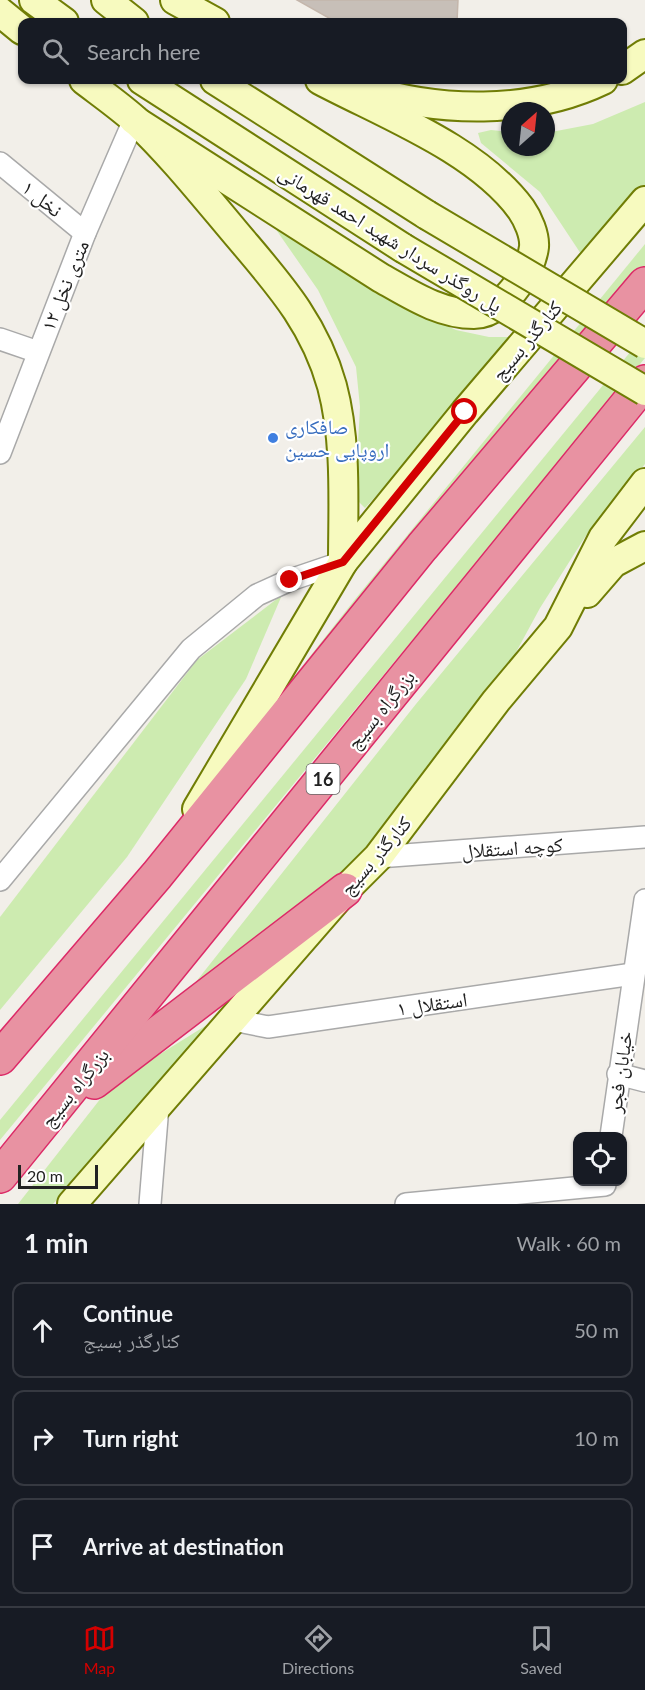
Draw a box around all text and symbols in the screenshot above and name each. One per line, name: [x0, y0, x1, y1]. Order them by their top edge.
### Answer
search box: [18, 18, 627, 84]
icon: search: [39, 35, 72, 68]
text: Search here: [87, 38, 200, 65]
north arrow: [501, 102, 555, 156]
street label: پل روگذر سردار شهید احمد قهرمانی: [274, 159, 507, 318]
street label: نخل ۱: [17, 175, 68, 222]
street label: ۱۲ متری نخل: [35, 236, 94, 334]
street label: کنارگذر بسیج: [486, 295, 568, 386]
route start: [451, 398, 477, 424]
place label: صافکاری اروپایی حسین: [285, 414, 389, 462]
marker: صافکاری اروپایی حسین: [266, 431, 280, 445]
route end: [276, 566, 302, 592]
street label: بزرگراه بسیج: [341, 665, 421, 755]
road number: 16: [306, 764, 340, 794]
street label: کنارگذر بسیج: [334, 811, 417, 901]
street label: کوچه استقلال: [461, 831, 564, 864]
street label: استقلال ۱: [395, 986, 469, 1021]
street label: خیابان فجر: [601, 1029, 638, 1115]
street label: بزرگراه بسیج: [35, 1043, 115, 1133]
map controls: [573, 1132, 627, 1186]
button: locate: [573, 1132, 627, 1186]
scale bar: [18, 1162, 98, 1190]
text: 20 m: [27, 1166, 63, 1185]
text: 1 min: [24, 1227, 88, 1259]
text: Walk · 60 m: [516, 1231, 621, 1255]
text: Continue: [83, 1300, 173, 1327]
icon: ahead: [26, 1314, 59, 1347]
text: 50 m: [574, 1318, 619, 1342]
text: کنارگذر بسیج: [83, 1328, 180, 1352]
icon: right: [26, 1422, 59, 1455]
text: Turn right: [83, 1425, 178, 1452]
text: 10 m: [574, 1426, 619, 1450]
icon: arrive: [26, 1530, 59, 1563]
text: Arrive at destination: [83, 1533, 284, 1560]
tab: Map: [83, 1622, 116, 1677]
tab: Directions: [282, 1622, 354, 1677]
tab: Saved: [520, 1622, 562, 1677]

